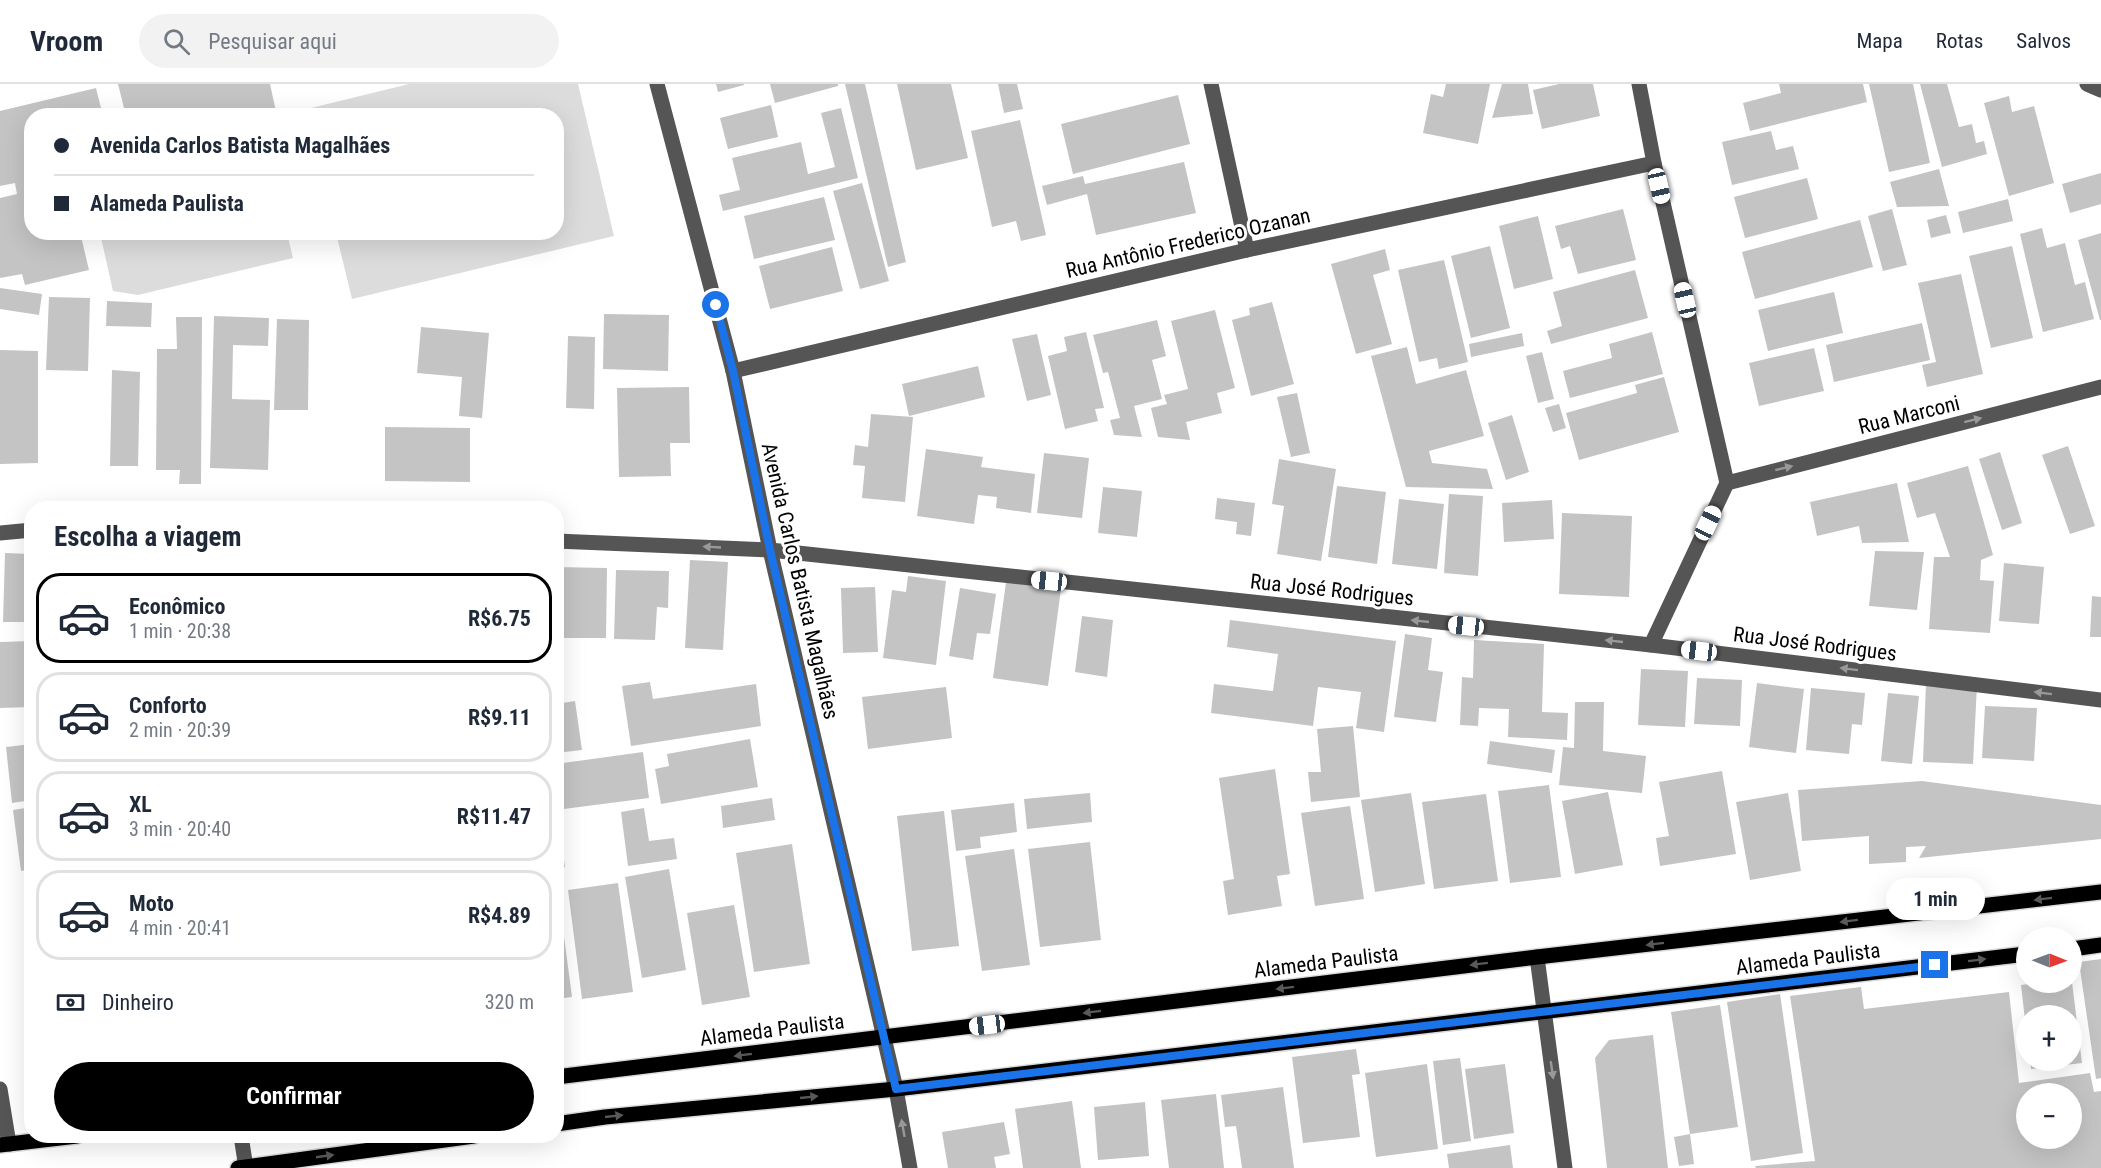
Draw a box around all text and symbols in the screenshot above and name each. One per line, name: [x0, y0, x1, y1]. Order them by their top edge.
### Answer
search box: [139, 14, 559, 68]
text: Vroom: [30, 25, 103, 58]
icon: search: [160, 25, 193, 58]
text: Pesquisar aqui: [208, 29, 337, 54]
text: Mapa: [1856, 29, 1903, 53]
text: Rotas: [1936, 29, 1983, 53]
text: Salvos: [2016, 29, 2071, 53]
text: Avenida Carlos Batista Magalhães: [90, 133, 390, 158]
car: [1646, 166, 1672, 206]
text: Alameda Paulista: [90, 191, 244, 216]
street label: Rua Antônio Frederico Ozanan: [1063, 203, 1313, 283]
car: [1672, 280, 1698, 320]
route start: [702, 291, 729, 318]
street label: Rua Marconi: [1856, 391, 1962, 439]
one-way arrow: [1964, 415, 1982, 424]
street label: Avenida Carlos Batista Magalhães: [757, 441, 843, 721]
one-way arrow: [1774, 463, 1793, 473]
car: [1692, 503, 1724, 543]
text: Escolha a viagem: [54, 521, 242, 553]
one-way arrow: [702, 543, 721, 552]
street label: Rua José Rodrigues: [1249, 569, 1415, 611]
car: [1030, 570, 1068, 592]
icon: car: [57, 591, 111, 645]
text: Econômico: [129, 594, 225, 619]
text: R$6.75: [468, 606, 531, 631]
car: [1447, 615, 1485, 637]
one-way arrow: [1411, 616, 1430, 626]
text: 1 min · 20:38: [129, 619, 231, 643]
street label: Rua José Rodrigues: [1732, 622, 1898, 666]
one-way arrow: [1605, 636, 1624, 646]
car: [1680, 640, 1718, 662]
one-way arrow: [1840, 665, 1859, 674]
one-way arrow: [2033, 688, 2052, 698]
icon: car: [57, 690, 111, 744]
text: Conforto: [129, 693, 207, 718]
text: R$9.11: [468, 705, 531, 730]
text: 2 min · 20:39: [129, 718, 231, 742]
icon: car: [57, 789, 111, 843]
text: XL: [129, 792, 152, 817]
text: R$11.47: [457, 804, 531, 829]
text: 3 min · 20:40: [129, 817, 231, 841]
callout: 1 min: [1886, 878, 1984, 920]
text: 1 min: [1913, 887, 1958, 911]
icon: car: [57, 888, 111, 942]
text: Moto: [129, 891, 174, 916]
one-way arrow: [2033, 894, 2052, 904]
text: R$4.89: [468, 903, 531, 928]
text: 4 min · 20:41: [129, 916, 231, 940]
one-way arrow: [1840, 916, 1859, 926]
north arrow: [2016, 927, 2082, 993]
map controls: [2016, 927, 2082, 1149]
street label: Alameda Paulista: [1734, 938, 1882, 980]
one-way arrow: [1646, 939, 1665, 948]
street label: Alameda Paulista: [1252, 941, 1400, 983]
route end: [1921, 951, 1948, 978]
one-way arrow: [1967, 955, 1986, 965]
one-way arrow: [1469, 960, 1488, 969]
one-way arrow: [1276, 984, 1295, 993]
icon: cash: [54, 986, 87, 1019]
text: Dinheiro: [102, 990, 174, 1015]
text: 320 m: [485, 990, 534, 1014]
button: +: [2016, 1005, 2082, 1071]
one-way arrow: [1082, 1008, 1101, 1017]
street label: Alameda Paulista: [698, 1009, 846, 1051]
car: [968, 1014, 1006, 1036]
one-way arrow: [733, 1050, 752, 1060]
one-way arrow: [1547, 1061, 1556, 1080]
button: Confirmar: [54, 1062, 534, 1131]
button: −: [2016, 1083, 2082, 1149]
one-way arrow: [799, 1092, 818, 1102]
one-way arrow: [605, 1112, 624, 1121]
one-way arrow: [898, 1119, 907, 1138]
one-way arrow: [315, 1151, 334, 1161]

